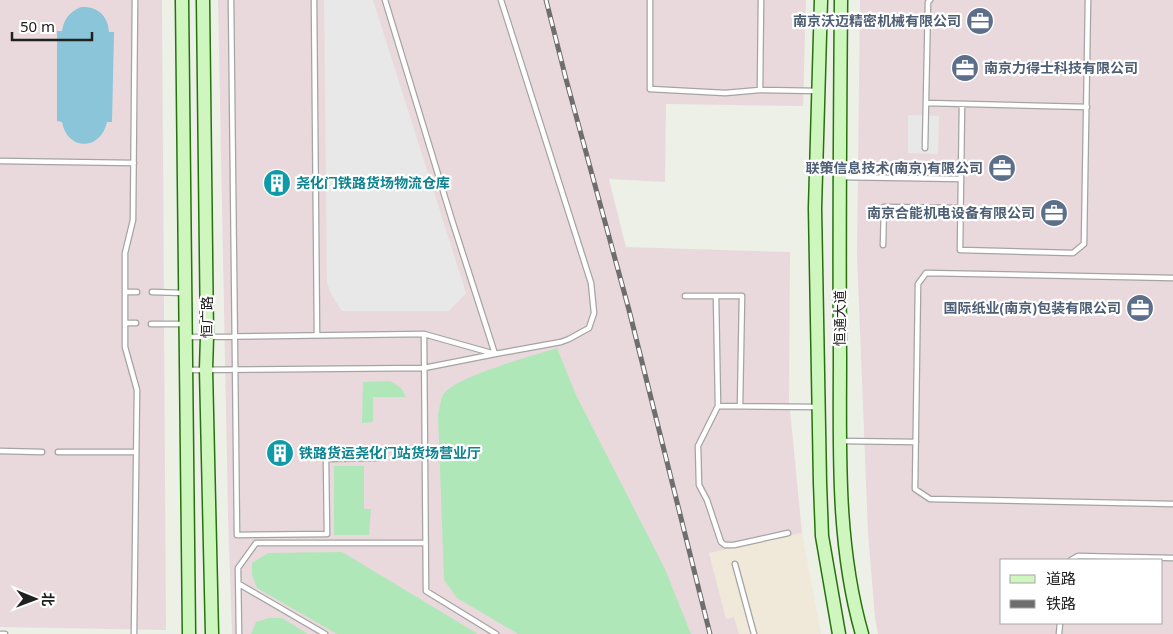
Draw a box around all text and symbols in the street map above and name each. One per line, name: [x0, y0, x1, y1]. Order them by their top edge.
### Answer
office icon: 南京沃迈精密机械有限公司: [965, 6, 995, 36]
scale bar: [12, 10, 92, 42]
place label: 南京沃迈精密机械有限公司: [793, 11, 961, 30]
text: 50 m: [20, 16, 55, 36]
office icon: 南京力得士科技有限公司: [950, 53, 980, 83]
place label: 南京力得士科技有限公司: [984, 58, 1138, 77]
office icon: 联策信息技术(南京)有限公司: [987, 153, 1017, 183]
place label: 联策信息技术(南京)有限公司: [806, 158, 983, 177]
building icon: 尧化门铁路货场物流仓库: [262, 168, 292, 198]
place label: 尧化门铁路货场物流仓库: [296, 173, 450, 192]
office icon: 南京合能机电设备有限公司: [1039, 198, 1069, 228]
place label: 南京合能机电设备有限公司: [867, 203, 1035, 222]
street label: 恒通大道: [830, 290, 849, 346]
office icon: 国际纸业(南京)包装有限公司: [1125, 293, 1155, 323]
street label: 恒广路: [197, 296, 216, 338]
place label: 国际纸业(南京)包装有限公司: [944, 298, 1121, 317]
building icon: 铁路货运尧化门站货场营业厅: [265, 438, 295, 468]
place label: 铁路货运尧化门站货场营业厅: [299, 443, 481, 462]
legend: [1000, 559, 1163, 624]
text: 道路: [1046, 568, 1076, 588]
north arrow: [10, 574, 60, 624]
text: 北: [39, 592, 58, 606]
text: 铁路: [1046, 593, 1076, 613]

